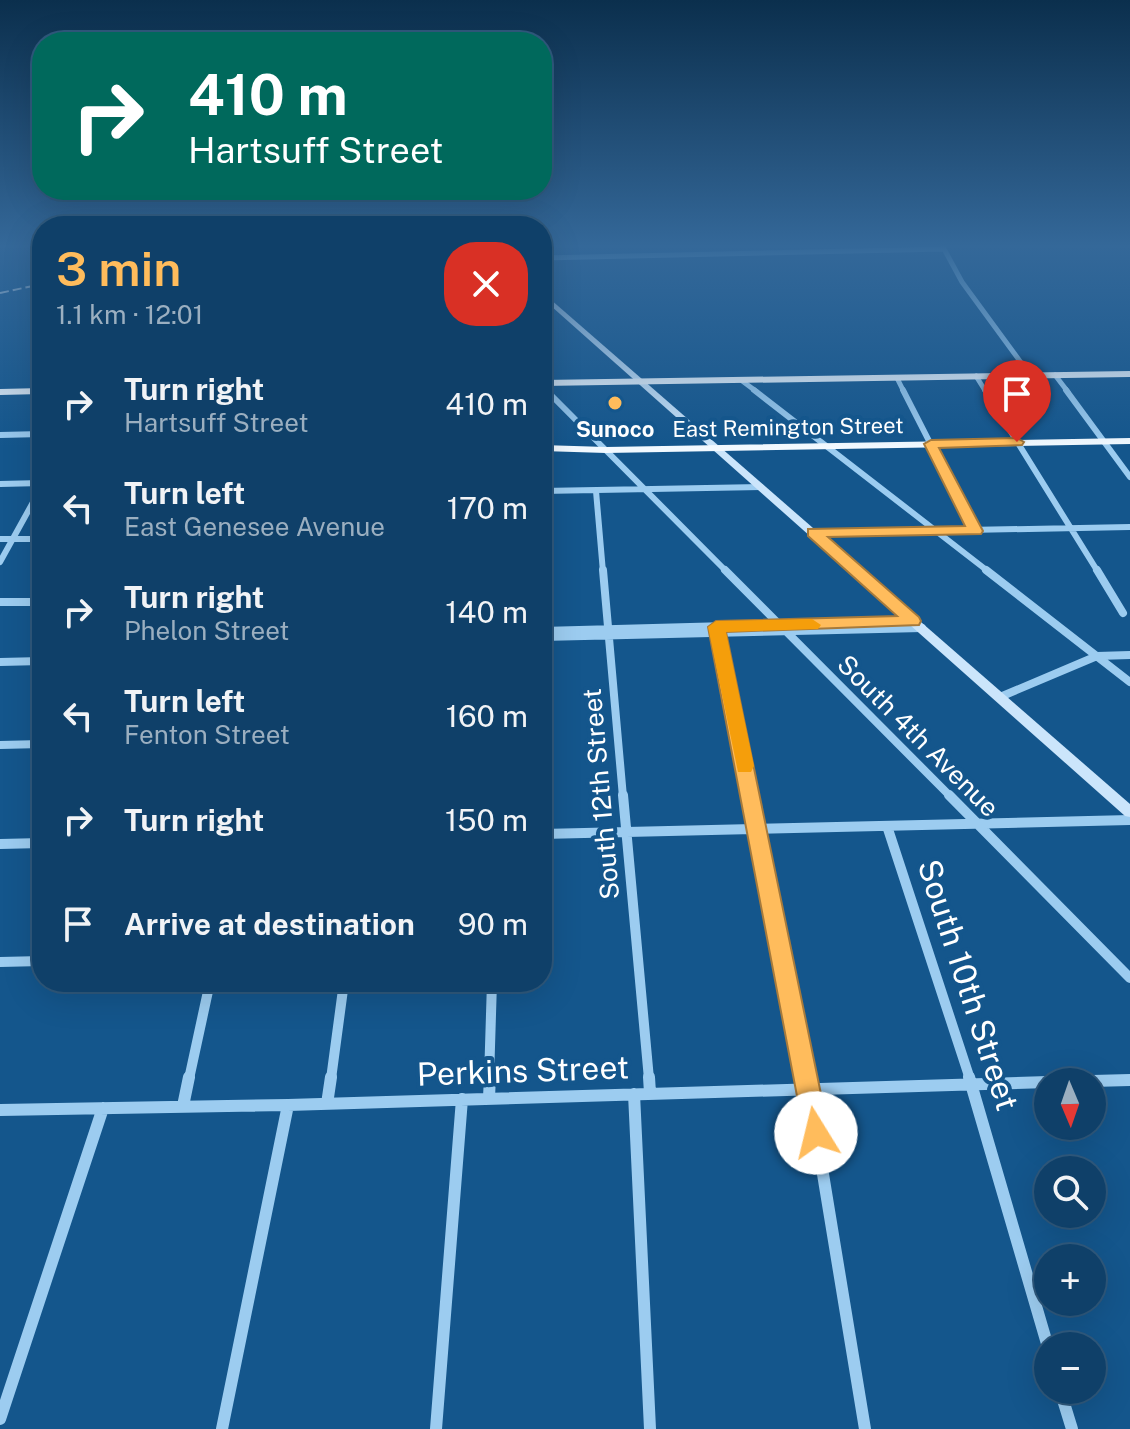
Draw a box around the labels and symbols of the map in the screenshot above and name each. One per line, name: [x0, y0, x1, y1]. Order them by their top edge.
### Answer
pin: [983, 360, 1051, 442]
marker: Sunoco: [606, 394, 624, 412]
street label: East Remington Street: [672, 412, 904, 442]
place label: Sunoco: [576, 416, 654, 442]
street label: South 4th Avenue: [831, 648, 1006, 823]
street label: South 12th Street: [576, 687, 625, 901]
street label: South 10th Street: [910, 855, 1026, 1115]
street label: Perkins Street: [416, 1048, 630, 1093]
north arrow: [1034, 1068, 1106, 1140]
position arrow: [774, 1091, 858, 1175]

